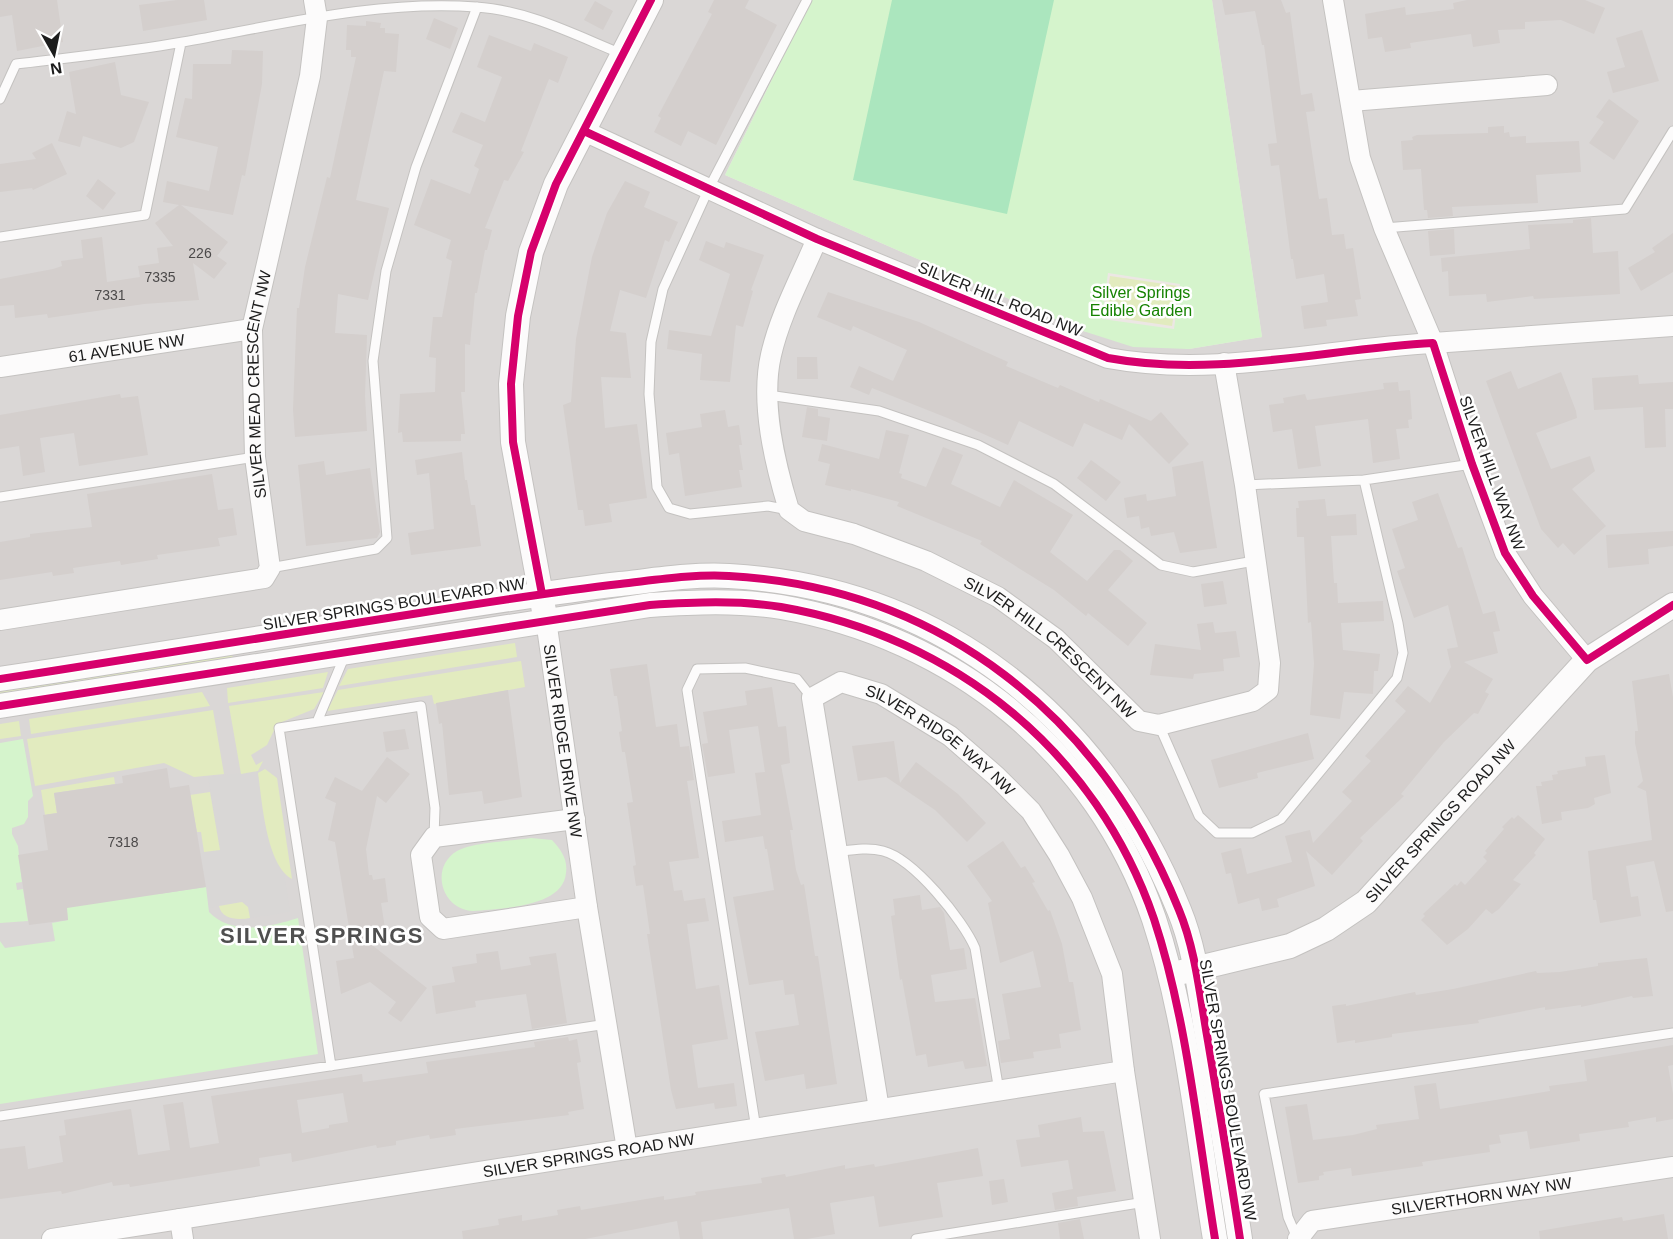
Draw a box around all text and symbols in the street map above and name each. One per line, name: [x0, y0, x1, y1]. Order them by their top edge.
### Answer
north arrow: [24, 24, 84, 84]
text: N: [49, 59, 63, 78]
house number: 226: [188, 245, 212, 261]
street label: SILVER HILL ROAD NW: [916, 258, 1085, 340]
street label: SILVER MEAD CRESCENT NW: [243, 268, 274, 500]
house number: 7335: [144, 269, 176, 285]
park label: Silver Springs Edible Garden: [1090, 284, 1192, 319]
house number: 7331: [94, 287, 126, 303]
street label: 61 AVENUE NW: [67, 331, 187, 365]
street label: SILVER HILL WAY NW: [1456, 393, 1528, 553]
street label: SILVER HILL CRESCENT NW: [961, 573, 1140, 722]
street label: SILVER SPRINGS BOULEVARD NW: [262, 575, 527, 633]
street label: SILVER RIDGE DRIVE NW: [541, 643, 586, 840]
street label: SILVER RIDGE WAY NW: [863, 681, 1019, 799]
street label: SILVER SPRINGS ROAD NW: [1362, 735, 1519, 906]
house number: 7318: [107, 834, 139, 850]
district label: SILVER SPRINGS: [220, 923, 424, 948]
street label: SILVER SPRINGS BOULEVARD NW: [1197, 958, 1260, 1223]
street label: SILVER SPRINGS ROAD NW: [481, 1130, 696, 1180]
street label: SILVERTHORN WAY NW: [1390, 1174, 1574, 1218]

